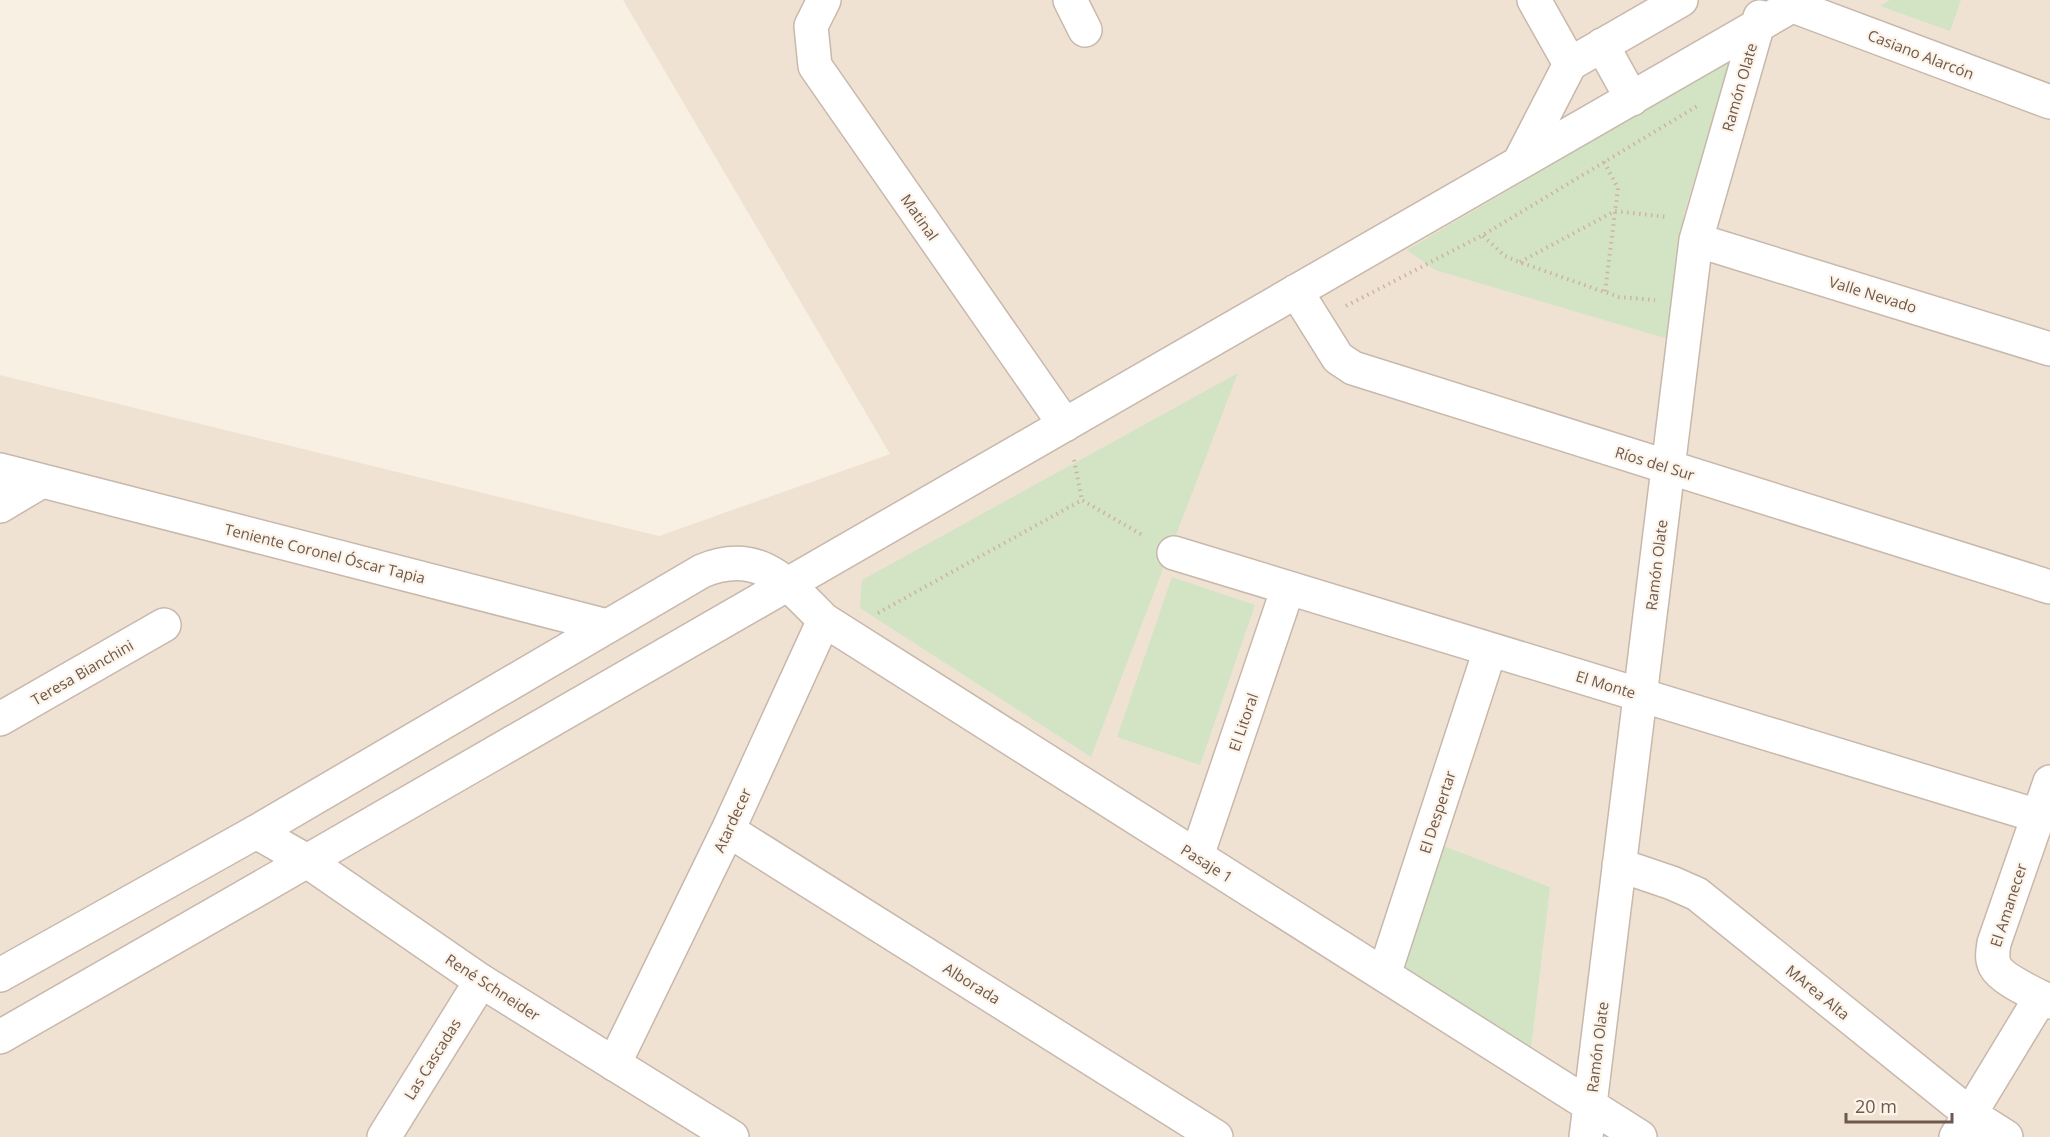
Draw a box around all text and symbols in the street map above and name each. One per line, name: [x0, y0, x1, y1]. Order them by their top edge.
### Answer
street label: Casiano Alarcón: [1865, 25, 1977, 83]
street label: Ramón Olate: [1717, 40, 1761, 134]
street label: Matinal: [897, 190, 943, 244]
street label: Valle Nevado: [1827, 271, 1919, 317]
street label: Ríos del Sur: [1613, 441, 1697, 485]
street label: Teniente Coronel Óscar Tapia: [223, 518, 427, 588]
street label: Ramón Olate: [1641, 519, 1671, 611]
street label: Teresa Bianchini: [27, 635, 137, 709]
street label: El Monte: [1574, 665, 1638, 703]
street label: El Litoral: [1224, 690, 1262, 754]
street label: El Despertar: [1414, 768, 1460, 856]
street label: Atardecer: [708, 785, 756, 855]
street label: Pasaje 1: [1177, 839, 1237, 887]
street label: El Amanecer: [1985, 860, 2031, 950]
street label: René Schneider: [442, 949, 544, 1025]
street label: Alborada: [940, 958, 1004, 1008]
street label: MArea Alta: [1782, 960, 1854, 1024]
street label: Ramón Olate: [1582, 1001, 1612, 1093]
street label: Las Cascadas: [399, 1015, 465, 1103]
scale bar: [1846, 1086, 1952, 1124]
text: 20 m: [1855, 1094, 1897, 1118]

